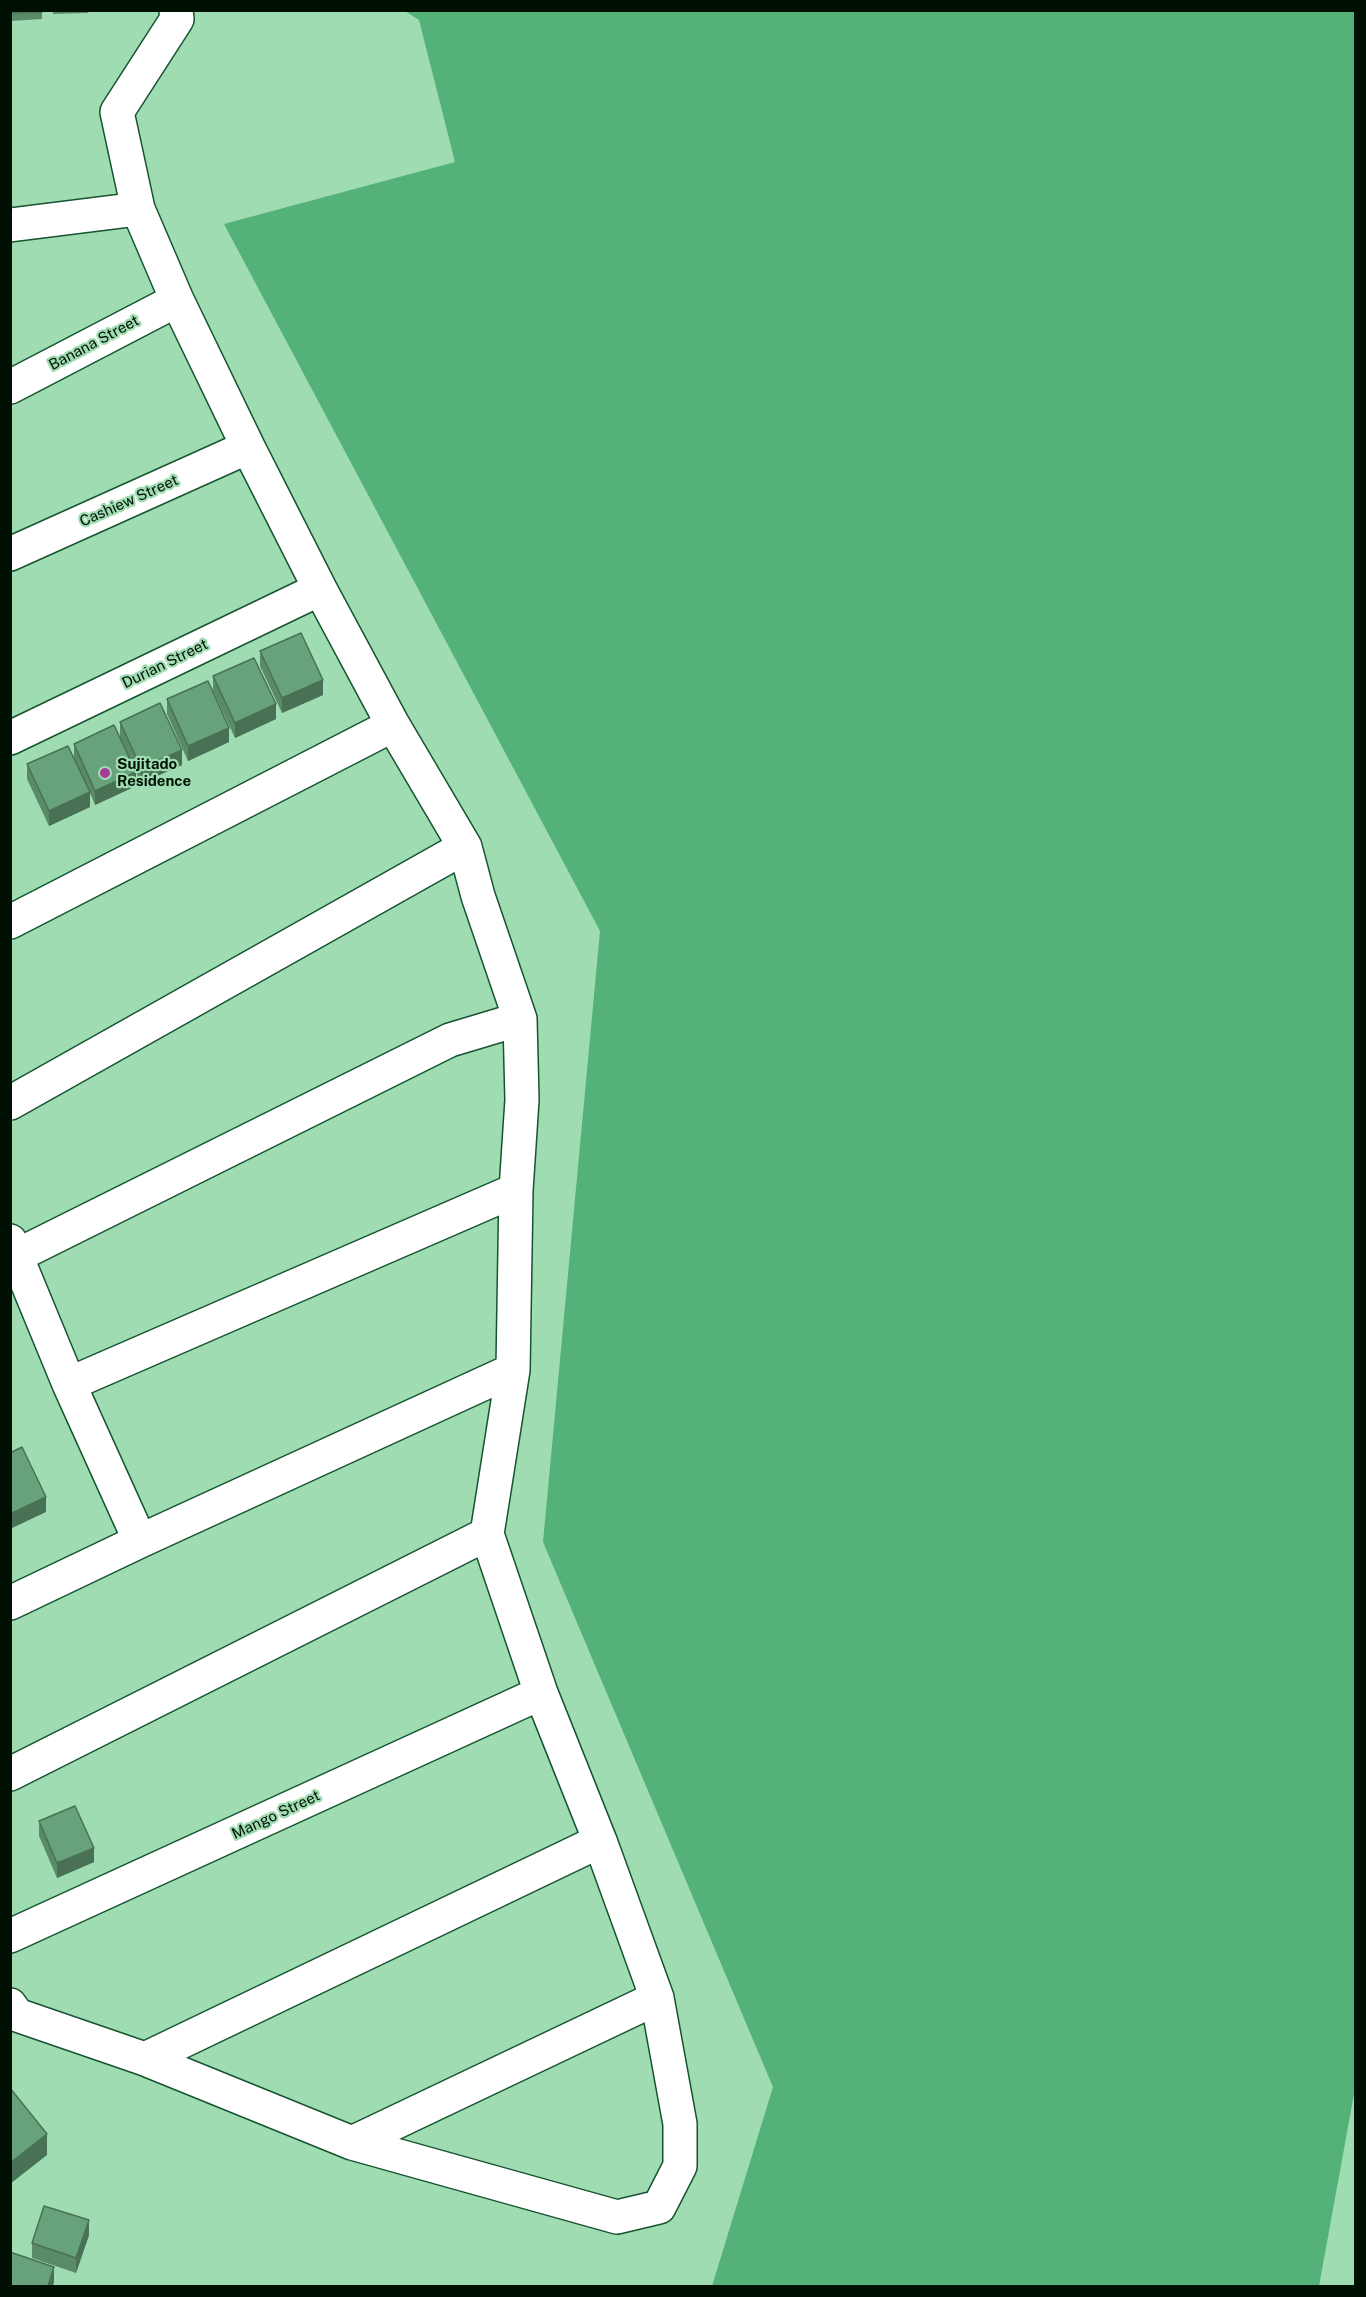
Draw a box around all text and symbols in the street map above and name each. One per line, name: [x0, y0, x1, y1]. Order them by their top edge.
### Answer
street label: Banana Street: [46, 312, 142, 374]
street label: Cashiew Street: [77, 471, 181, 531]
street label: Durian Street: [119, 635, 211, 693]
place label: Sujitado Residence: [117, 755, 191, 790]
marker: Sujitado Residence: [98, 766, 112, 780]
street label: Mango Street: [229, 1787, 323, 1843]

